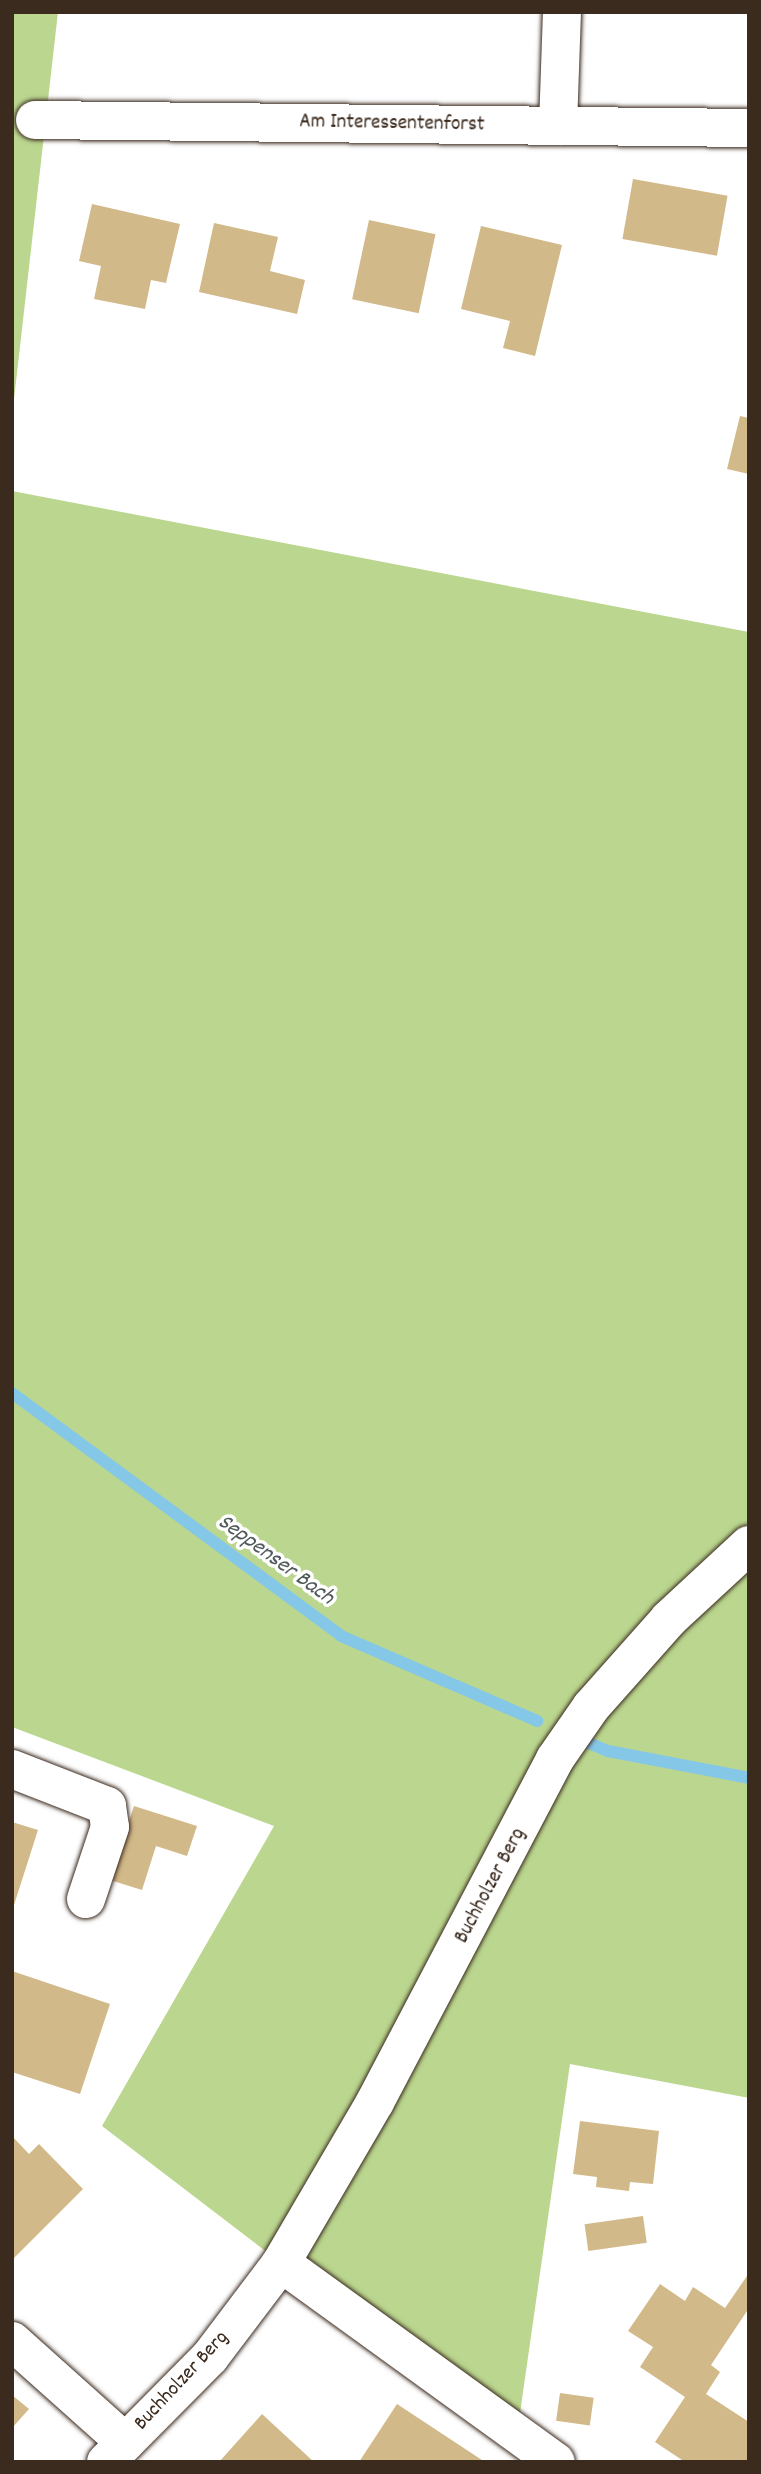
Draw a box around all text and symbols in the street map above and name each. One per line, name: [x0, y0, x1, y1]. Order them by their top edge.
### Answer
street label: Am Interessentenforst: [299, 110, 485, 138]
water label: Seppenser Bach: [211, 1509, 339, 1613]
street label: Buchholzer Berg: [450, 1824, 532, 1948]
street label: Buchholzer Berg: [129, 2326, 235, 2436]

